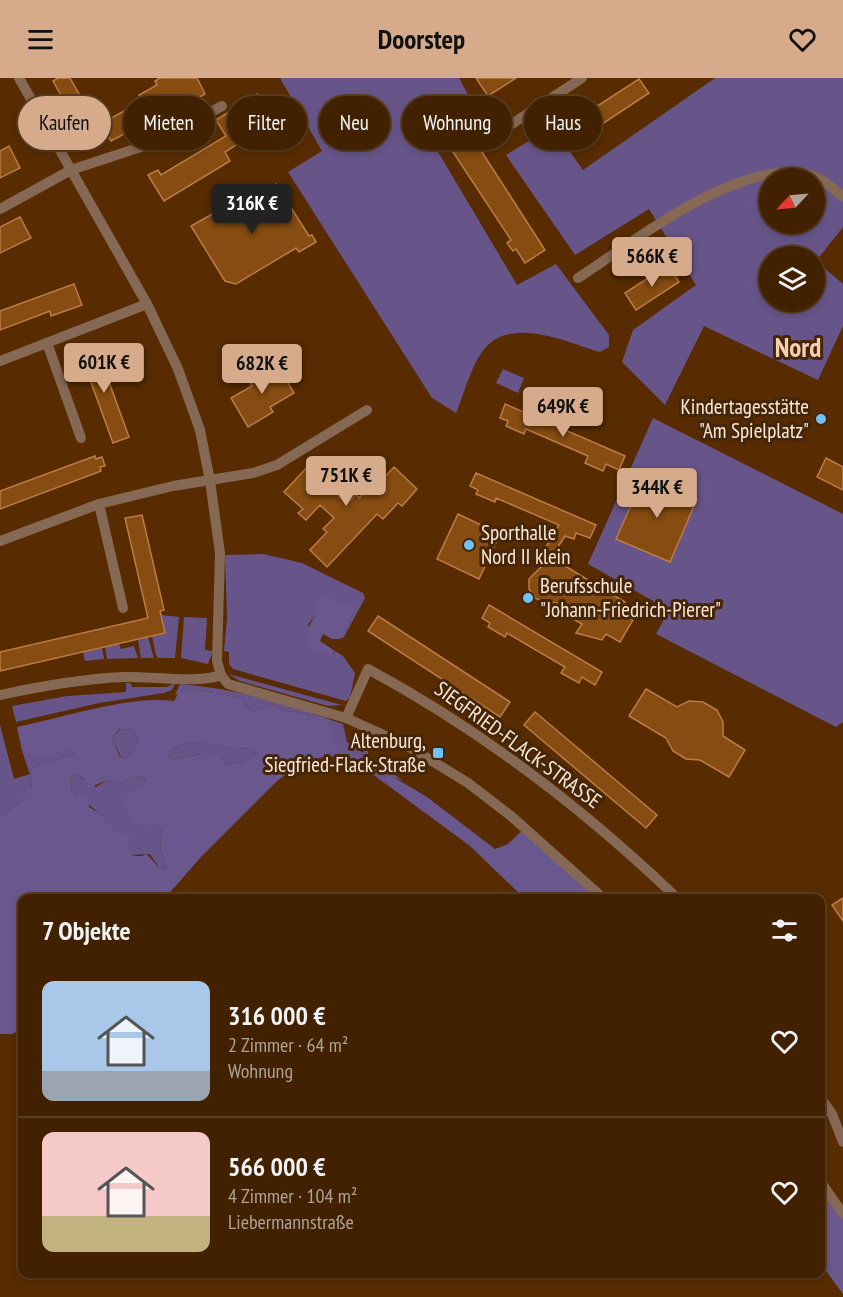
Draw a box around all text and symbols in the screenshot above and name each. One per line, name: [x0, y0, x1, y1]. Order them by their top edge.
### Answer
text: Doorstep: [378, 22, 465, 56]
icon: menu: [24, 23, 57, 56]
icon: heart: [786, 23, 819, 56]
chip: Kaufen: [18, 96, 111, 150]
chip: Mieten: [123, 96, 215, 150]
chip: Filter: [227, 96, 307, 150]
chip: Neu: [319, 96, 390, 150]
chip: Wohnung: [402, 96, 512, 150]
chip: Haus: [524, 96, 602, 150]
north arrow: [759, 168, 825, 234]
map controls: [759, 168, 825, 312]
pin: 316K €: [203, 184, 301, 235]
text: 316K €: [226, 190, 278, 216]
pin: 566K €: [603, 237, 701, 288]
text: 566K €: [626, 243, 678, 269]
button: layers: [759, 246, 825, 312]
district label: Nord: [775, 330, 821, 364]
pin: 601K €: [55, 343, 153, 394]
pin: 682K €: [213, 344, 311, 395]
text: 601K €: [78, 349, 130, 375]
text: 682K €: [236, 350, 288, 376]
pin: 649K €: [514, 387, 612, 438]
text: 649K €: [537, 393, 589, 419]
place label: Kindertagesstätte "Am Spielplatz": [681, 393, 809, 444]
marker: Kindertagesstätte "Am Spielplatz": [814, 412, 828, 426]
pin: 751K €: [297, 456, 395, 507]
text: 751K €: [320, 462, 372, 488]
pin: 344K €: [608, 468, 706, 519]
text: 344K €: [631, 474, 683, 500]
place label: Sporthalle Nord II klein: [481, 519, 570, 570]
marker: Sporthalle Nord II klein: [462, 538, 476, 552]
place label: Berufsschule "Johann-Friedrich-Pierer": [540, 572, 721, 623]
marker: Berufsschule "Johann-Friedrich-Pierer": [521, 591, 535, 605]
street label: SIEGFRIED-FLACK-STRASSE: [430, 675, 607, 814]
place label: Altenburg, Siegfried-Flack-Straße: [265, 727, 426, 778]
marker: Altenburg, Siegfried-Flack-Straße: [431, 746, 445, 760]
text: 7 Objekte: [42, 914, 131, 947]
icon: filters: [768, 914, 801, 947]
text: 316 000 €: [228, 999, 326, 1032]
icon: home: [90, 1005, 162, 1077]
icon: heart: [768, 1025, 801, 1058]
text: 2 Zimmer · 64 m²: [228, 1032, 348, 1058]
text: Wohnung: [228, 1058, 293, 1084]
text: 566 000 €: [228, 1150, 326, 1183]
icon: home: [90, 1156, 162, 1228]
icon: heart: [768, 1176, 801, 1209]
text: 4 Zimmer · 104 m²: [228, 1183, 357, 1209]
text: Liebermannstraße: [228, 1209, 354, 1235]

